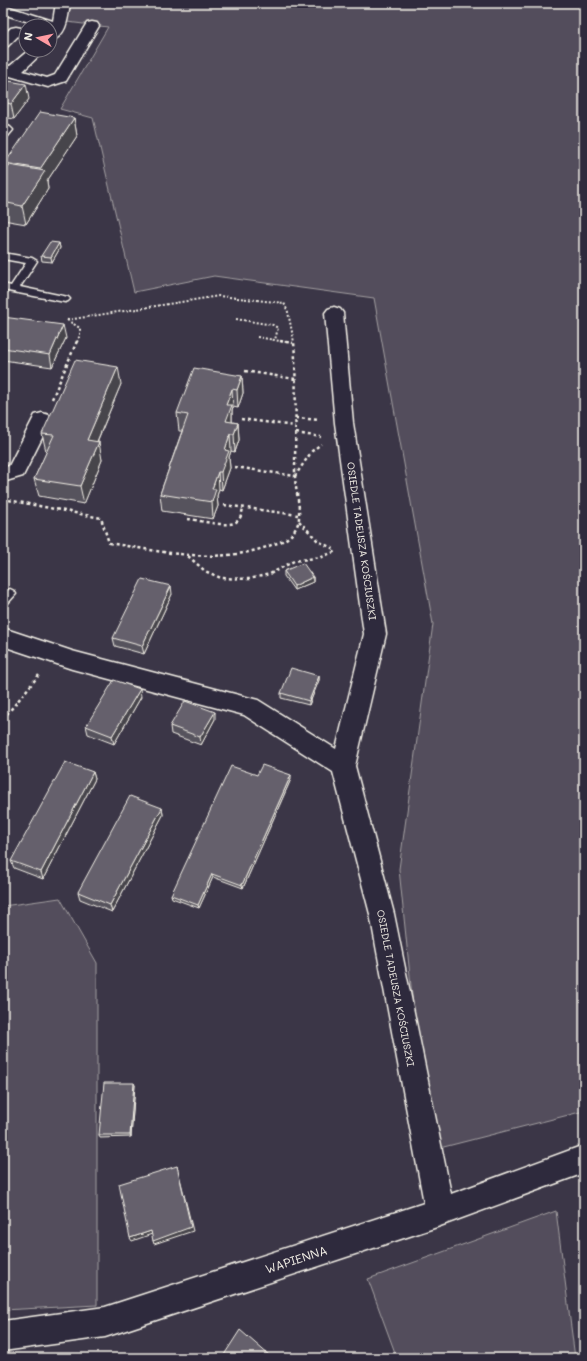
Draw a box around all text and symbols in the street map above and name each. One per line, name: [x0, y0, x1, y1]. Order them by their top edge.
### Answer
north arrow: [18, 18, 58, 58]
text: N: [20, 31, 36, 42]
street label: OSIEDLE TADEUSZA KOŚCIUSZKI: [344, 461, 380, 622]
street label: OSIEDLE TADEUSZA KOŚCIUSZKI: [374, 908, 418, 1068]
street label: WAPIENNA: [263, 1241, 329, 1277]

